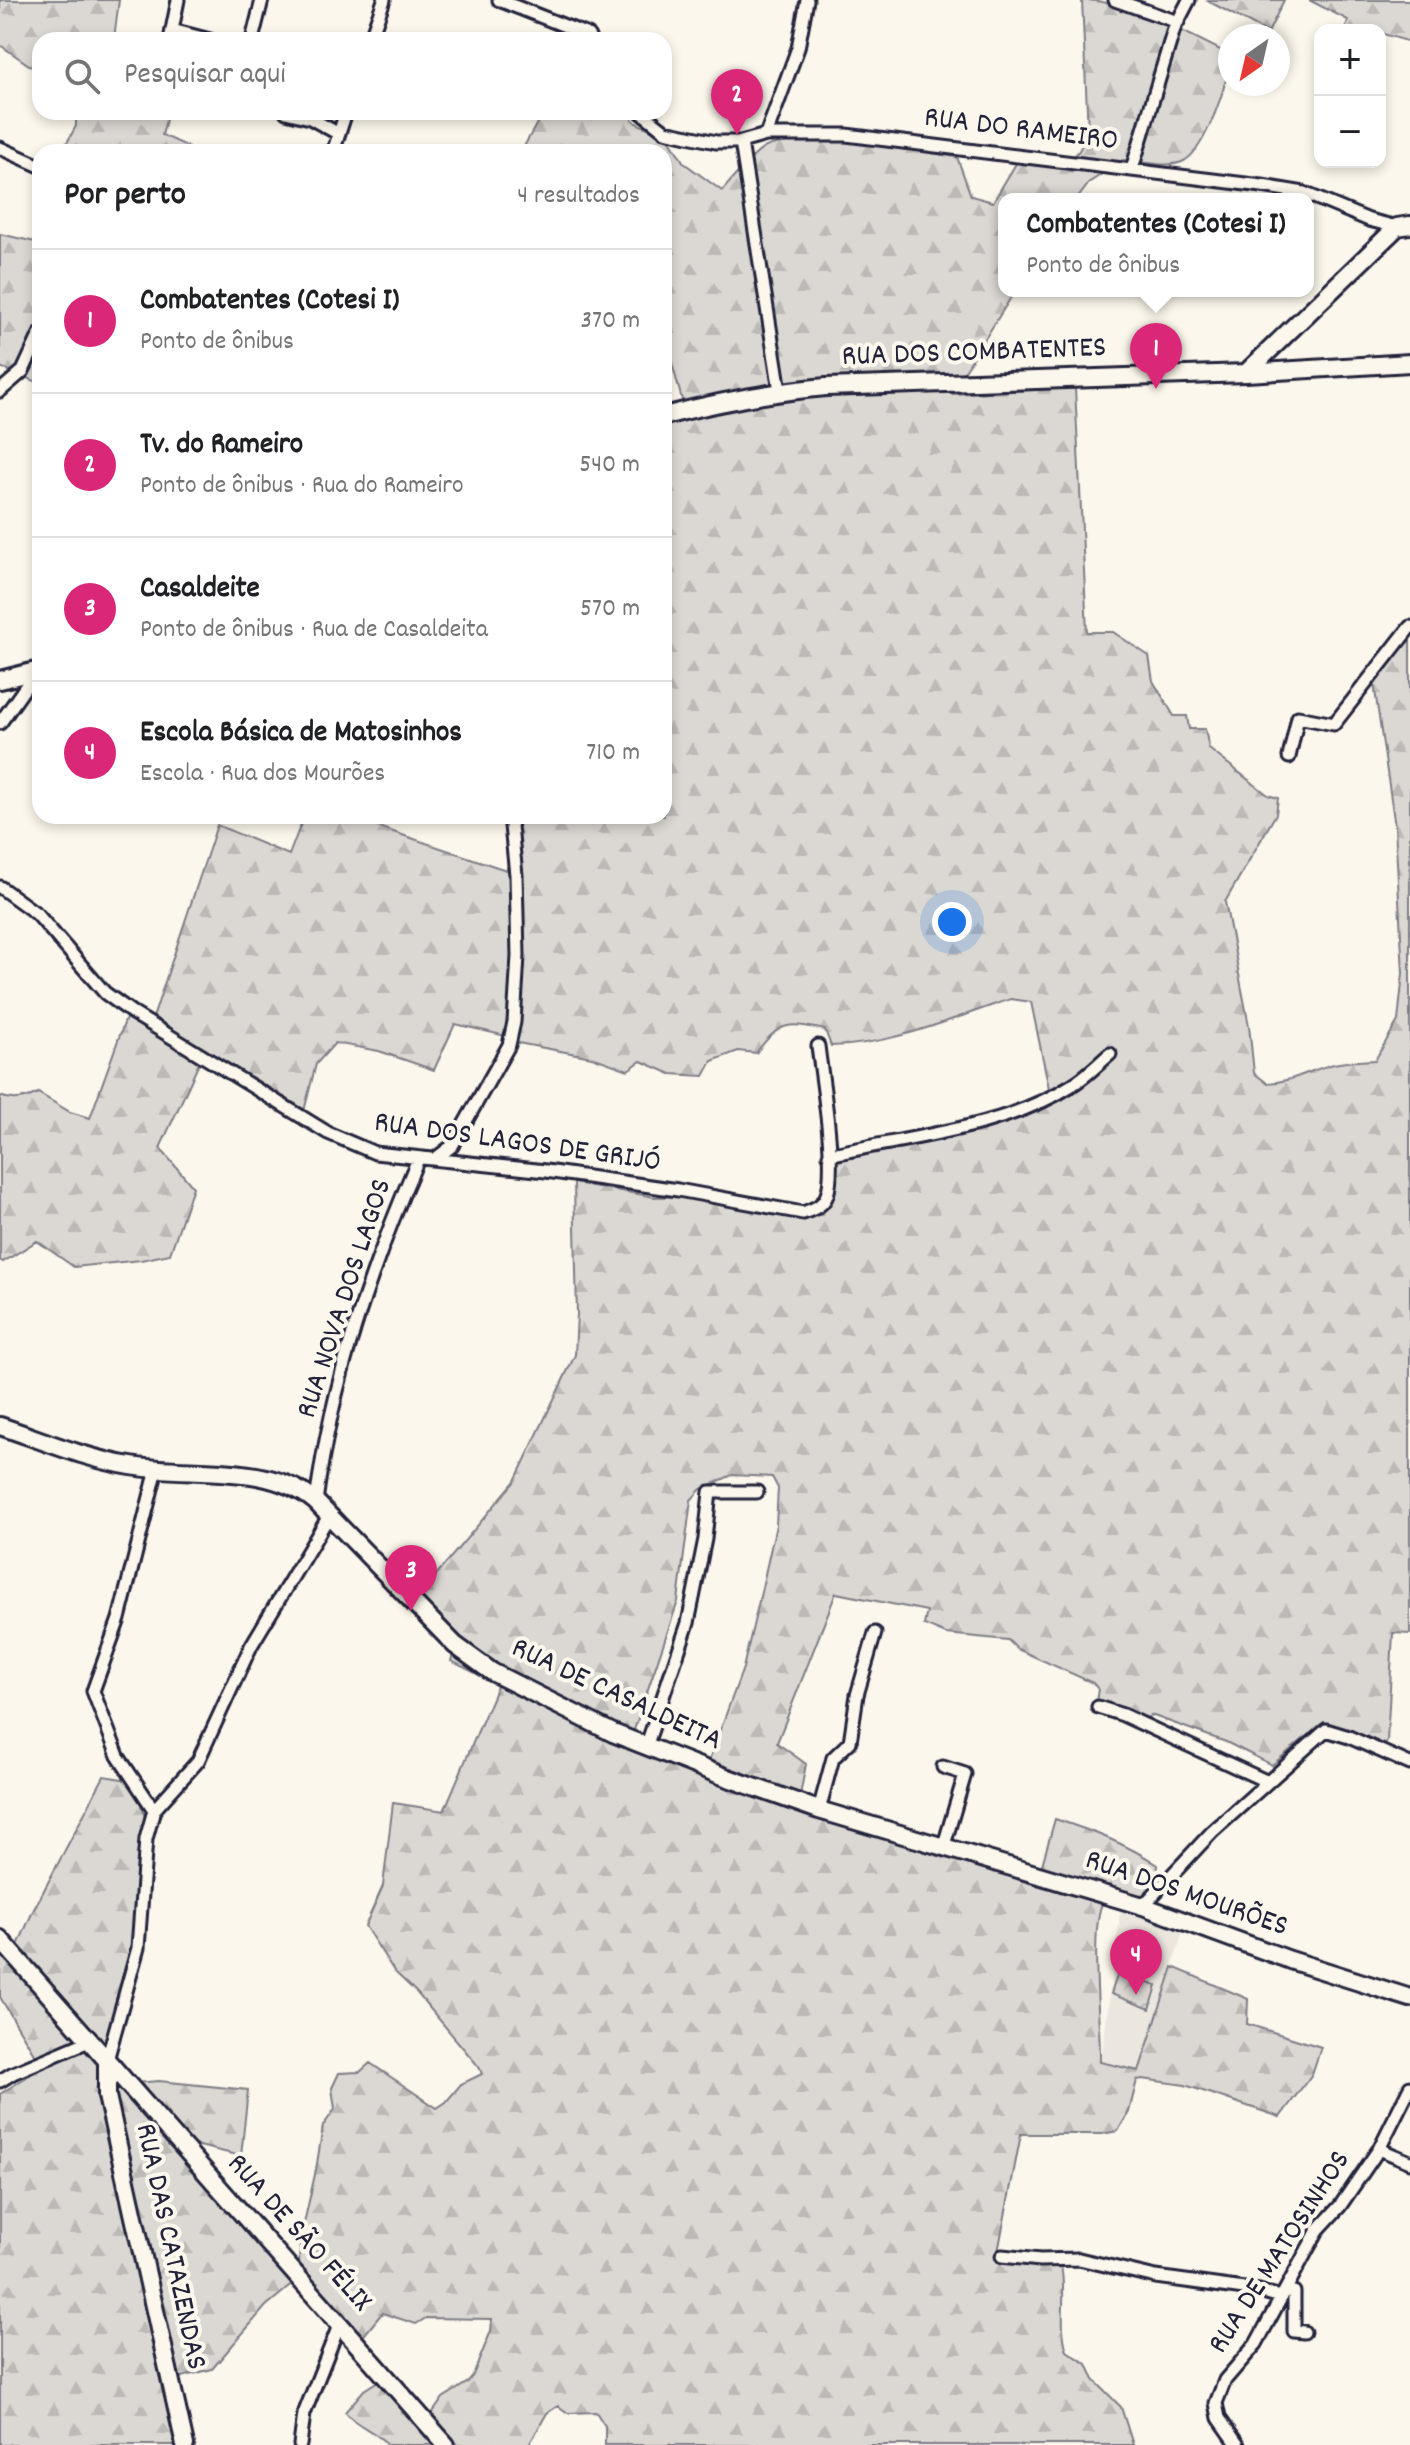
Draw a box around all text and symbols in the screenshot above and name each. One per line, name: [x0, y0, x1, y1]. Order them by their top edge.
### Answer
north arrow: [1218, 24, 1290, 96]
map controls: [1314, 24, 1386, 168]
button: +: [1314, 24, 1386, 96]
search box: [32, 32, 672, 120]
icon: search: [60, 54, 104, 98]
text: Pesquisar aqui: [124, 55, 286, 98]
pin: 2: [711, 69, 763, 135]
button: −: [1314, 96, 1386, 168]
street label: RUA DO RAMEIRO: [921, 98, 1121, 164]
text: Por perto: [64, 172, 186, 221]
text: 4 resultados: [517, 178, 640, 215]
popup: [998, 193, 1314, 297]
text: Combatentes (Cotesi I): [1026, 205, 1286, 248]
text: Ponto de ônibus: [1026, 248, 1180, 285]
text: Combatentes (Cotesi I): [140, 281, 399, 324]
text: 1: [87, 303, 93, 340]
text: 370 m: [581, 303, 640, 340]
pin: 1: [1130, 323, 1182, 389]
text: Ponto de ônibus: [140, 324, 294, 361]
street label: RUA DOS COMBATENTES: [841, 328, 1107, 380]
text: Tv. do Rameiro: [140, 425, 303, 468]
text: 2: [84, 447, 96, 484]
text: 540 m: [579, 447, 640, 484]
text: Ponto de ônibus · Rua do Rameiro: [140, 468, 464, 505]
text: Casaldeite: [140, 569, 260, 612]
text: 3: [84, 591, 96, 628]
text: 570 m: [580, 591, 640, 628]
text: Ponto de ônibus · Rua de Casaldeita: [140, 612, 488, 649]
text: Escola Básica de Matosinhos: [140, 713, 462, 756]
text: 4: [85, 735, 95, 772]
text: 710 m: [586, 735, 640, 772]
text: Escola · Rua dos Mourões: [140, 756, 385, 793]
your location: [932, 902, 972, 942]
street label: RUA DOS LAGOS DE GRIJÓ: [371, 1103, 663, 1185]
street label: RUA NOVA DOS LAGOS: [287, 1174, 405, 1424]
pin: 3: [385, 1545, 437, 1611]
street label: RUA DE CASALDEITA: [504, 1628, 728, 1764]
street label: RUA DOS MOURÕES: [1079, 1840, 1293, 1950]
pin: 4: [1110, 1929, 1162, 1995]
street label: RUA DAS CATAZENDAS: [122, 2120, 216, 2374]
street label: RUA DE MATOSINHOS: [1199, 2143, 1363, 2363]
street label: RUA DE SÃO FÉLIX: [215, 2145, 381, 2323]

